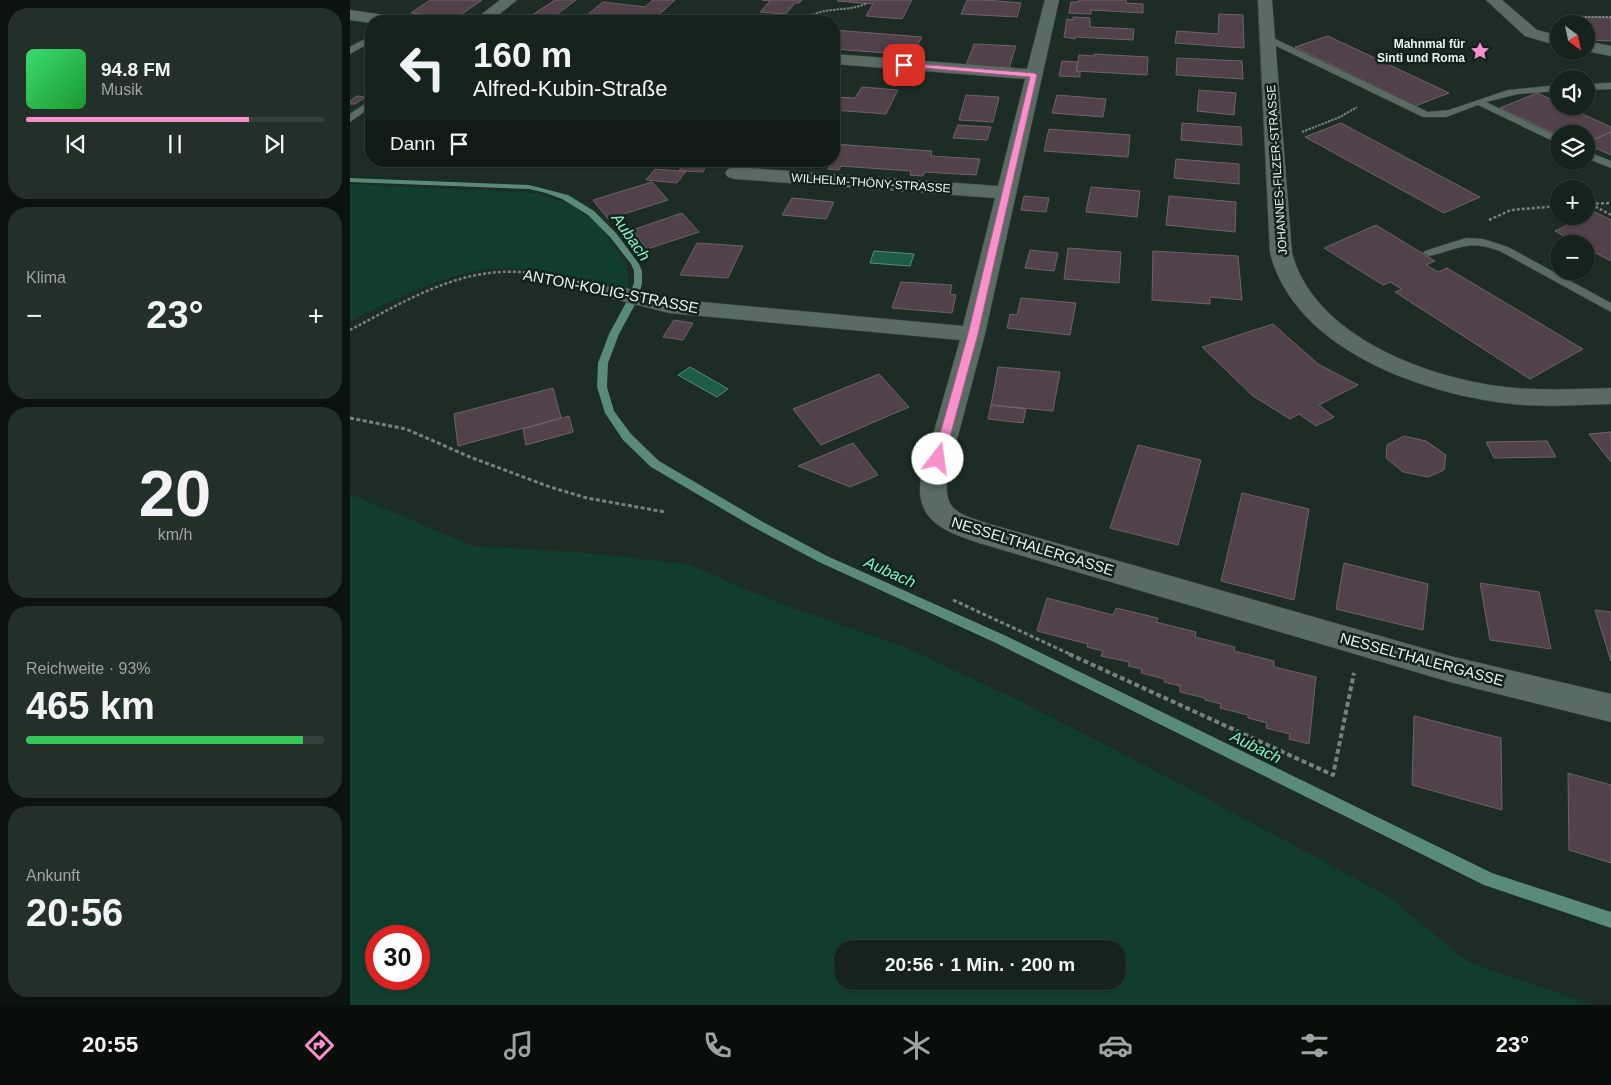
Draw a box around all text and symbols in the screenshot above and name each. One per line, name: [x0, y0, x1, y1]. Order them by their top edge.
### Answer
north arrow: [1550, 15, 1595, 60]
map controls: [1550, 15, 1595, 280]
icon: left: [390, 35, 455, 100]
text: 160 m: [473, 35, 572, 74]
place label: Mahnmal für Sinti und Roma: [1377, 37, 1465, 65]
place icon: Mahnmal für Sinti und Roma: [1469, 40, 1491, 62]
pin: [883, 44, 925, 86]
icon: arrive: [890, 51, 918, 79]
text: 94.8 FM: [101, 59, 171, 80]
button: sound: [1550, 70, 1595, 115]
text: Alfred-Kubin-Straße: [473, 76, 667, 101]
text: Musik: [101, 81, 143, 98]
street label: JOHANNES-FILZER-STRASSE: [1264, 84, 1290, 256]
button: layers: [1550, 125, 1595, 170]
icon: previous: [62, 130, 90, 158]
icon: pause: [161, 130, 189, 158]
icon: next: [260, 130, 288, 158]
icon: arrive: [445, 130, 473, 158]
text: Dann: [390, 133, 435, 154]
street label: WILHELM-THÖNY-STRASSE: [791, 170, 951, 196]
button: +: [1550, 180, 1595, 225]
water label: Aubach: [608, 209, 654, 264]
button: −: [1550, 235, 1595, 280]
street label: ANTON-KOLIG-STRASSE: [522, 266, 700, 316]
text: Klima: [26, 269, 66, 286]
text: 23°: [146, 294, 204, 336]
text: −: [26, 300, 42, 331]
text: +: [308, 300, 324, 331]
position arrow: [911, 432, 963, 484]
text: 20: [139, 457, 211, 530]
street label: NESSELTHALERGASSE: [950, 513, 1116, 579]
text: km/h: [158, 526, 192, 543]
water label: Aubach: [861, 553, 918, 591]
street label: NESSELTHALERGASSE: [1338, 629, 1506, 689]
text: Reichweite · 93%: [26, 660, 151, 677]
text: 465 km: [26, 685, 155, 727]
water label: Aubach: [1227, 727, 1284, 767]
text: Ankunft: [26, 867, 80, 884]
text: 20:56: [26, 892, 123, 934]
speed limit sign: 30: [365, 925, 430, 990]
text: 20:56 · 1 Min. · 200 m: [885, 954, 1075, 975]
icon: directions: [302, 1028, 337, 1063]
icon: music: [501, 1028, 536, 1063]
icon: phone: [700, 1028, 735, 1063]
icon: climate: [899, 1028, 934, 1063]
icon: car: [1098, 1028, 1133, 1063]
icon: filters: [1297, 1028, 1332, 1063]
text: 20:55: [82, 1032, 138, 1057]
text: 23°: [1496, 1032, 1529, 1057]

